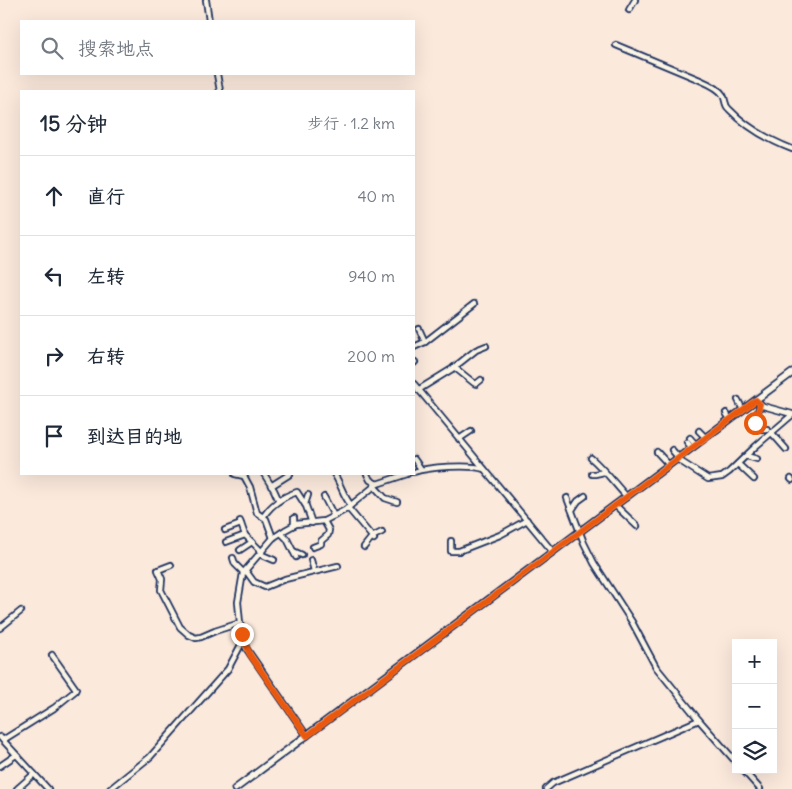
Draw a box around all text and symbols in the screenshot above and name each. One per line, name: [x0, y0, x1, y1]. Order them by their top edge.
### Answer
search box: [20, 20, 415, 75]
icon: search: [38, 34, 66, 62]
text: 搜索地点: [78, 36, 154, 60]
text: 15 分钟: [40, 110, 107, 137]
text: 步行 · 1.2 km: [307, 113, 395, 133]
icon: ahead: [40, 182, 68, 210]
text: 直行: [87, 184, 125, 208]
text: 40 m: [357, 186, 395, 206]
icon: left: [40, 262, 68, 290]
text: 左转: [87, 264, 125, 288]
text: 940 m: [348, 266, 395, 286]
icon: right: [40, 342, 68, 370]
text: 右转: [87, 344, 125, 368]
text: 200 m: [347, 346, 395, 366]
route start: [744, 412, 767, 435]
icon: arrive: [40, 422, 68, 450]
text: 到达目的地: [87, 424, 182, 448]
route end: [231, 623, 254, 646]
map controls: [732, 639, 777, 774]
button: +: [732, 639, 777, 684]
button: −: [732, 684, 777, 729]
button: layers: [732, 729, 777, 774]

